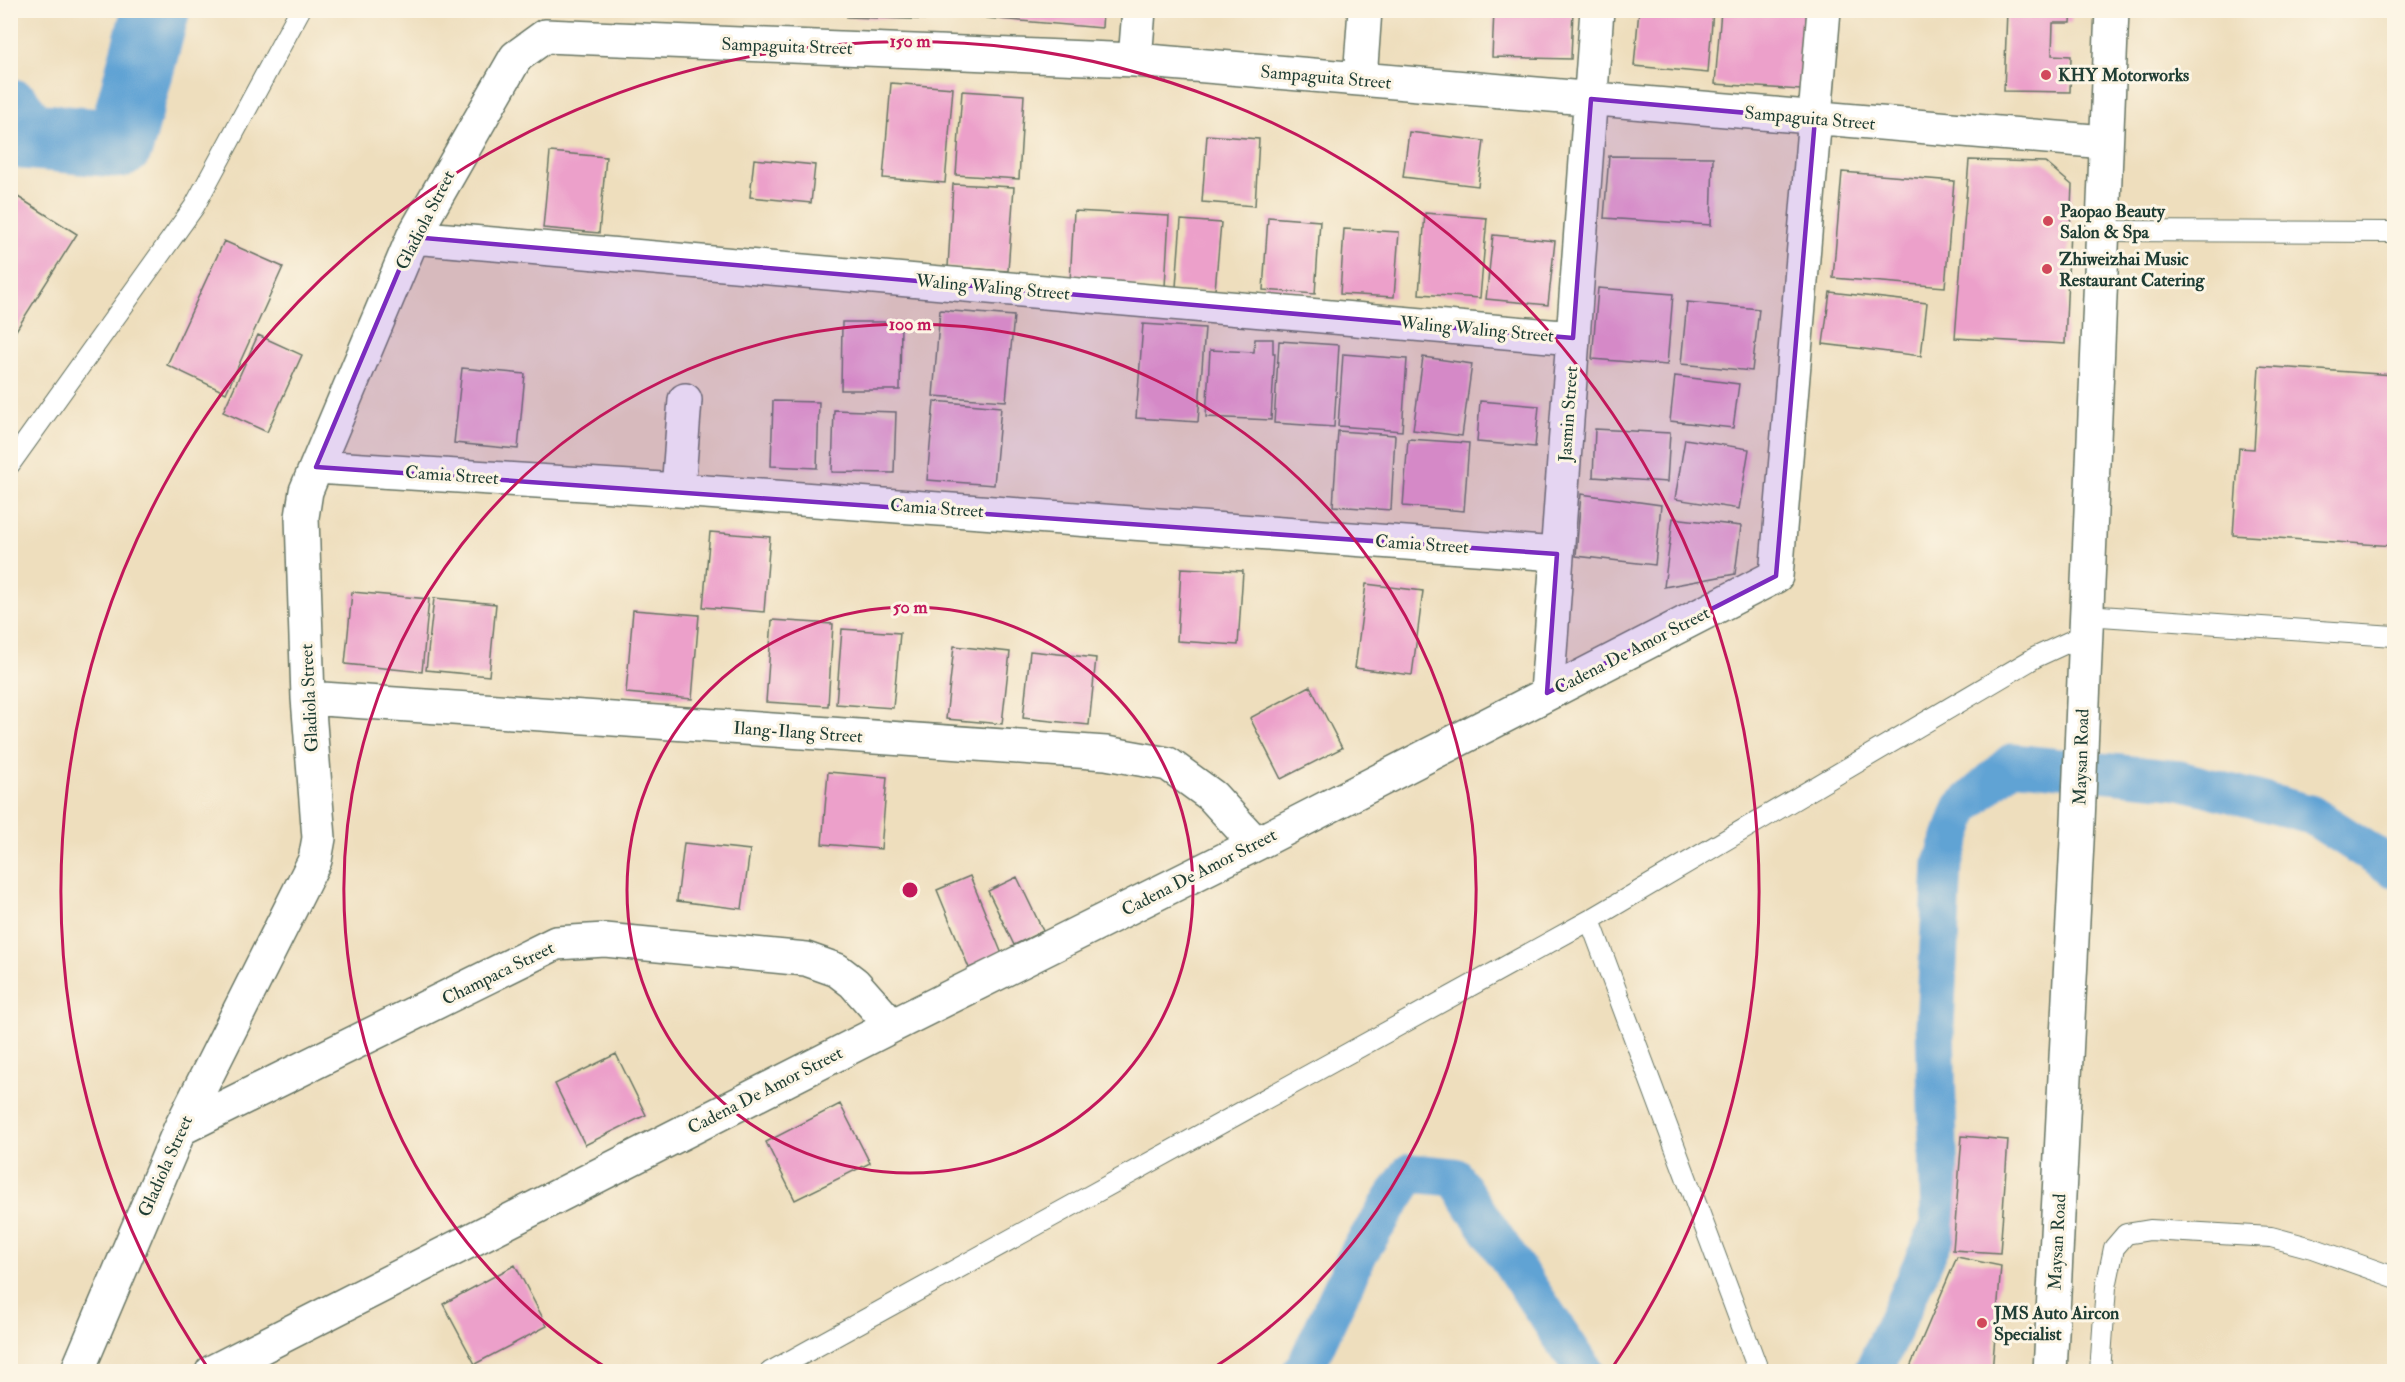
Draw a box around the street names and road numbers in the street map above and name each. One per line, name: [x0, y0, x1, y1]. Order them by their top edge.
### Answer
street label: Sampaguita Street: [721, 33, 853, 60]
street label: Sampaguita Street: [1260, 60, 1392, 95]
street label: Sampaguita Street: [1744, 101, 1876, 136]
street label: Gladiola Street: [391, 167, 460, 274]
street label: Waling Waling Street: [914, 269, 1071, 306]
street label: Waling Waling Street: [1398, 311, 1555, 348]
street label: Jasmin Street: [1554, 365, 1583, 464]
street label: Camia Street: [404, 461, 500, 490]
street label: Camia Street: [889, 494, 985, 523]
street label: Camia Street: [1374, 530, 1470, 559]
street label: Cadena De Amor Street: [1551, 601, 1714, 700]
street label: Gladiola Street: [295, 643, 324, 753]
street label: Maysan Road: [2068, 708, 2095, 806]
street label: Ilang-Ilang Street: [733, 717, 864, 749]
street label: Cadena De Amor Street: [1118, 823, 1281, 922]
street label: Champaca Street: [438, 936, 558, 1011]
street label: Cadena De Amor Street: [684, 1041, 847, 1140]
street label: Gladiola Street: [133, 1112, 198, 1220]
street label: Maysan Road: [2043, 1193, 2072, 1291]

